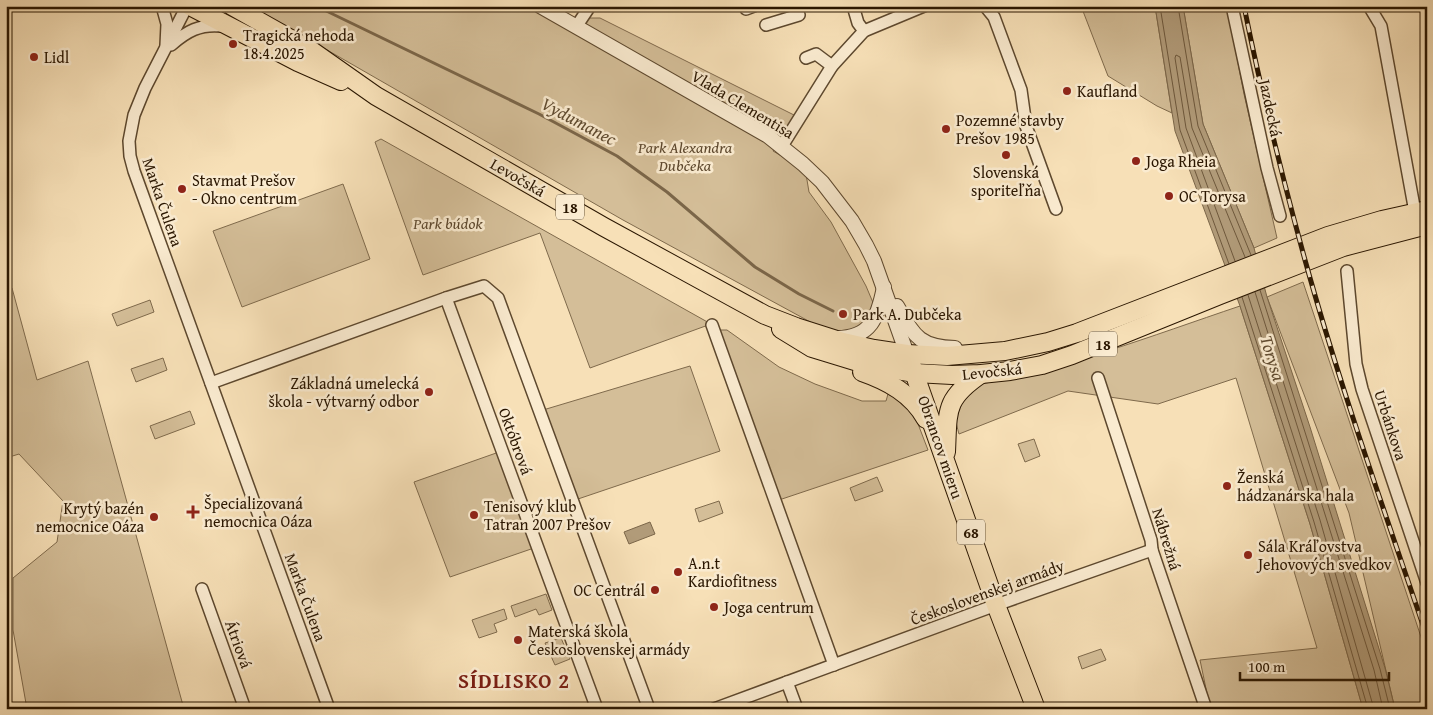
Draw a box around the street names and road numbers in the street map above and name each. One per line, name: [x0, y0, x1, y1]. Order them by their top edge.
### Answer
street label: Vlada Clementisa: [687, 64, 799, 145]
street label: Jazdecká: [1253, 75, 1289, 139]
street label: Levočská: [486, 152, 550, 203]
street label: Marka Čulena: [137, 154, 190, 250]
road number: 18: [556, 194, 584, 220]
road number: 18: [1089, 332, 1117, 356]
street label: Levočská: [961, 356, 1024, 386]
street label: Urbánkova: [1368, 387, 1414, 464]
street label: Obrancov mieru: [912, 392, 970, 502]
street label: Októbrová: [493, 404, 539, 478]
street label: Nábrežná: [1146, 505, 1188, 573]
road number: 68: [957, 520, 985, 544]
street label: Marka Čulena: [279, 549, 333, 645]
street label: Československej armády: [907, 553, 1067, 631]
street label: Átriová: [219, 616, 259, 672]

